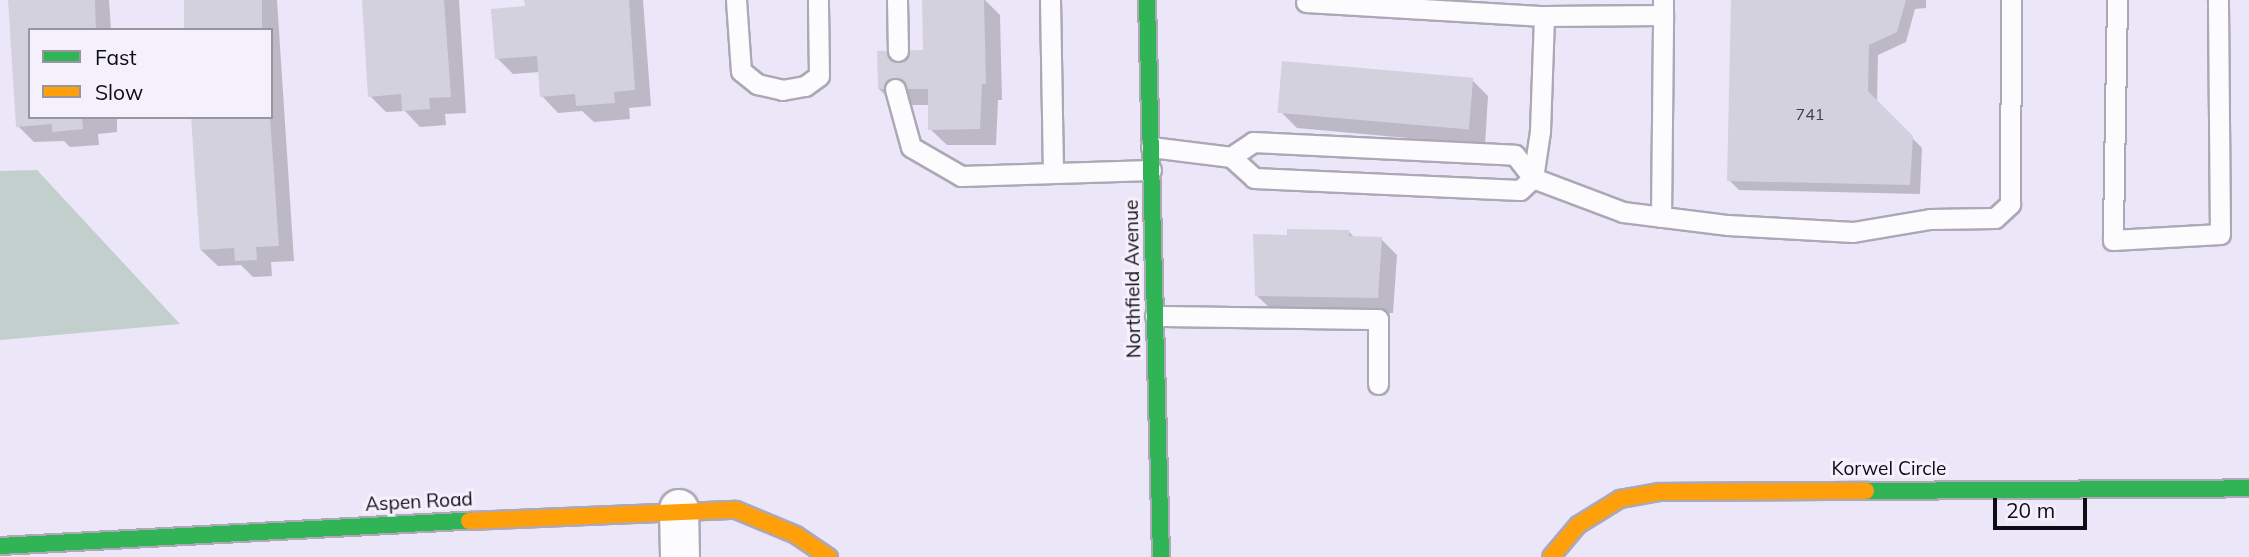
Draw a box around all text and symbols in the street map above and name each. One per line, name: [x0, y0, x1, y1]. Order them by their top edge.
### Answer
legend: [28, 28, 273, 119]
text: Fast: [95, 44, 137, 70]
text: Slow: [95, 79, 143, 105]
house number: 741: [1796, 104, 1824, 124]
street label: Northfield Avenue: [1120, 200, 1146, 358]
street label: Korwel Circle: [1832, 458, 1946, 480]
scale bar: [1997, 484, 2092, 528]
street label: Aspen Road: [365, 488, 473, 516]
text: 20 m: [2006, 497, 2055, 523]

